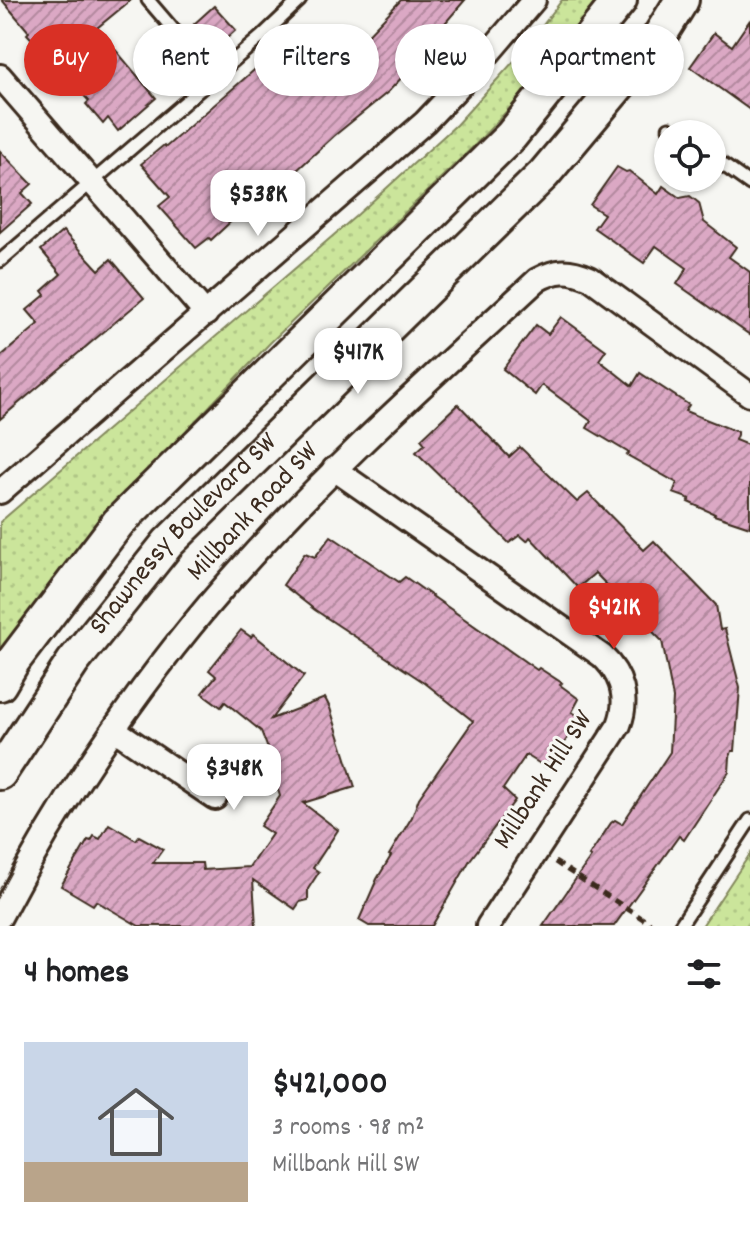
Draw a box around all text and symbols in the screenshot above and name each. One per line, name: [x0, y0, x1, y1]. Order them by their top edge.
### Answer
chip: Buy: [24, 24, 117, 96]
chip: Rent: [133, 24, 238, 96]
chip: Filters: [254, 24, 379, 96]
chip: New: [395, 24, 495, 96]
chip: Apartment: [511, 24, 684, 96]
map controls: [654, 120, 726, 192]
button: locate: [654, 120, 726, 192]
pin: $538K: [202, 170, 314, 238]
text: $538K: [228, 177, 288, 214]
pin: $417K: [302, 328, 414, 396]
text: $417K: [332, 335, 384, 372]
street label: Shawnessy Boulevard SW: [81, 424, 289, 645]
street label: Millbank Road SW: [179, 434, 330, 592]
pin: $421K: [558, 583, 670, 651]
text: $421K: [587, 590, 641, 627]
street label: Millbank Hill SW: [485, 703, 605, 858]
pin: $348K: [178, 744, 290, 812]
text: $348K: [205, 751, 263, 788]
text: 4 homes: [24, 950, 129, 999]
icon: filters: [682, 952, 726, 996]
text: $421,000: [272, 1061, 388, 1110]
icon: home: [88, 1074, 184, 1170]
text: 3 rooms · 98 m²: [272, 1110, 425, 1147]
text: Millbank Hill SW: [272, 1147, 419, 1184]

